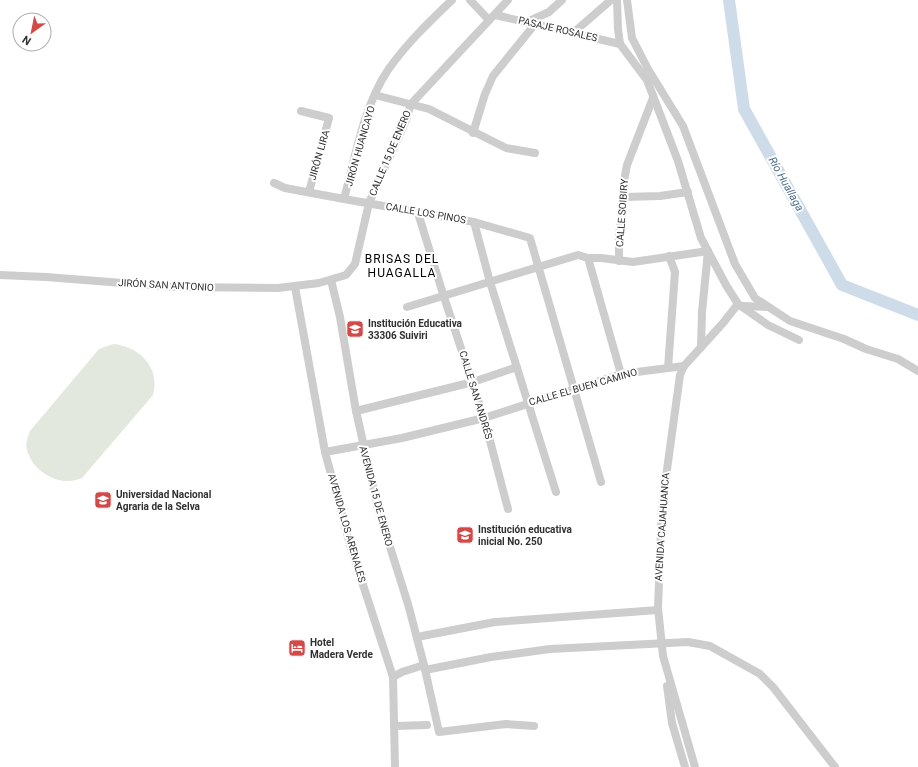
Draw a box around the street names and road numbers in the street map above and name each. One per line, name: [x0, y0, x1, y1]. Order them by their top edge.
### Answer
street label: PASAJE ROSALES: [517, 15, 599, 43]
street label: JIRÓN HUANCAYO: [342, 104, 377, 188]
street label: CALLE 15 DE ENERO: [367, 108, 413, 197]
street label: JIRÓN LIRA: [306, 128, 332, 181]
street label: CALLE SOIBIRY: [614, 179, 630, 247]
street label: CALLE LOS PINOS: [385, 201, 467, 225]
street label: JIRÓN SAN ANTONIO: [118, 276, 214, 293]
street label: CALLE SAN ANDRÉS: [457, 349, 496, 441]
street label: CALLE EL BUEN CAMINO: [528, 366, 638, 408]
street label: AVENIDA 15 DE ENERO: [357, 445, 395, 547]
street label: AVENIDA LOS ARENALES: [326, 472, 368, 584]
street label: AVENIDA CAJAHUANCA: [653, 472, 671, 582]

